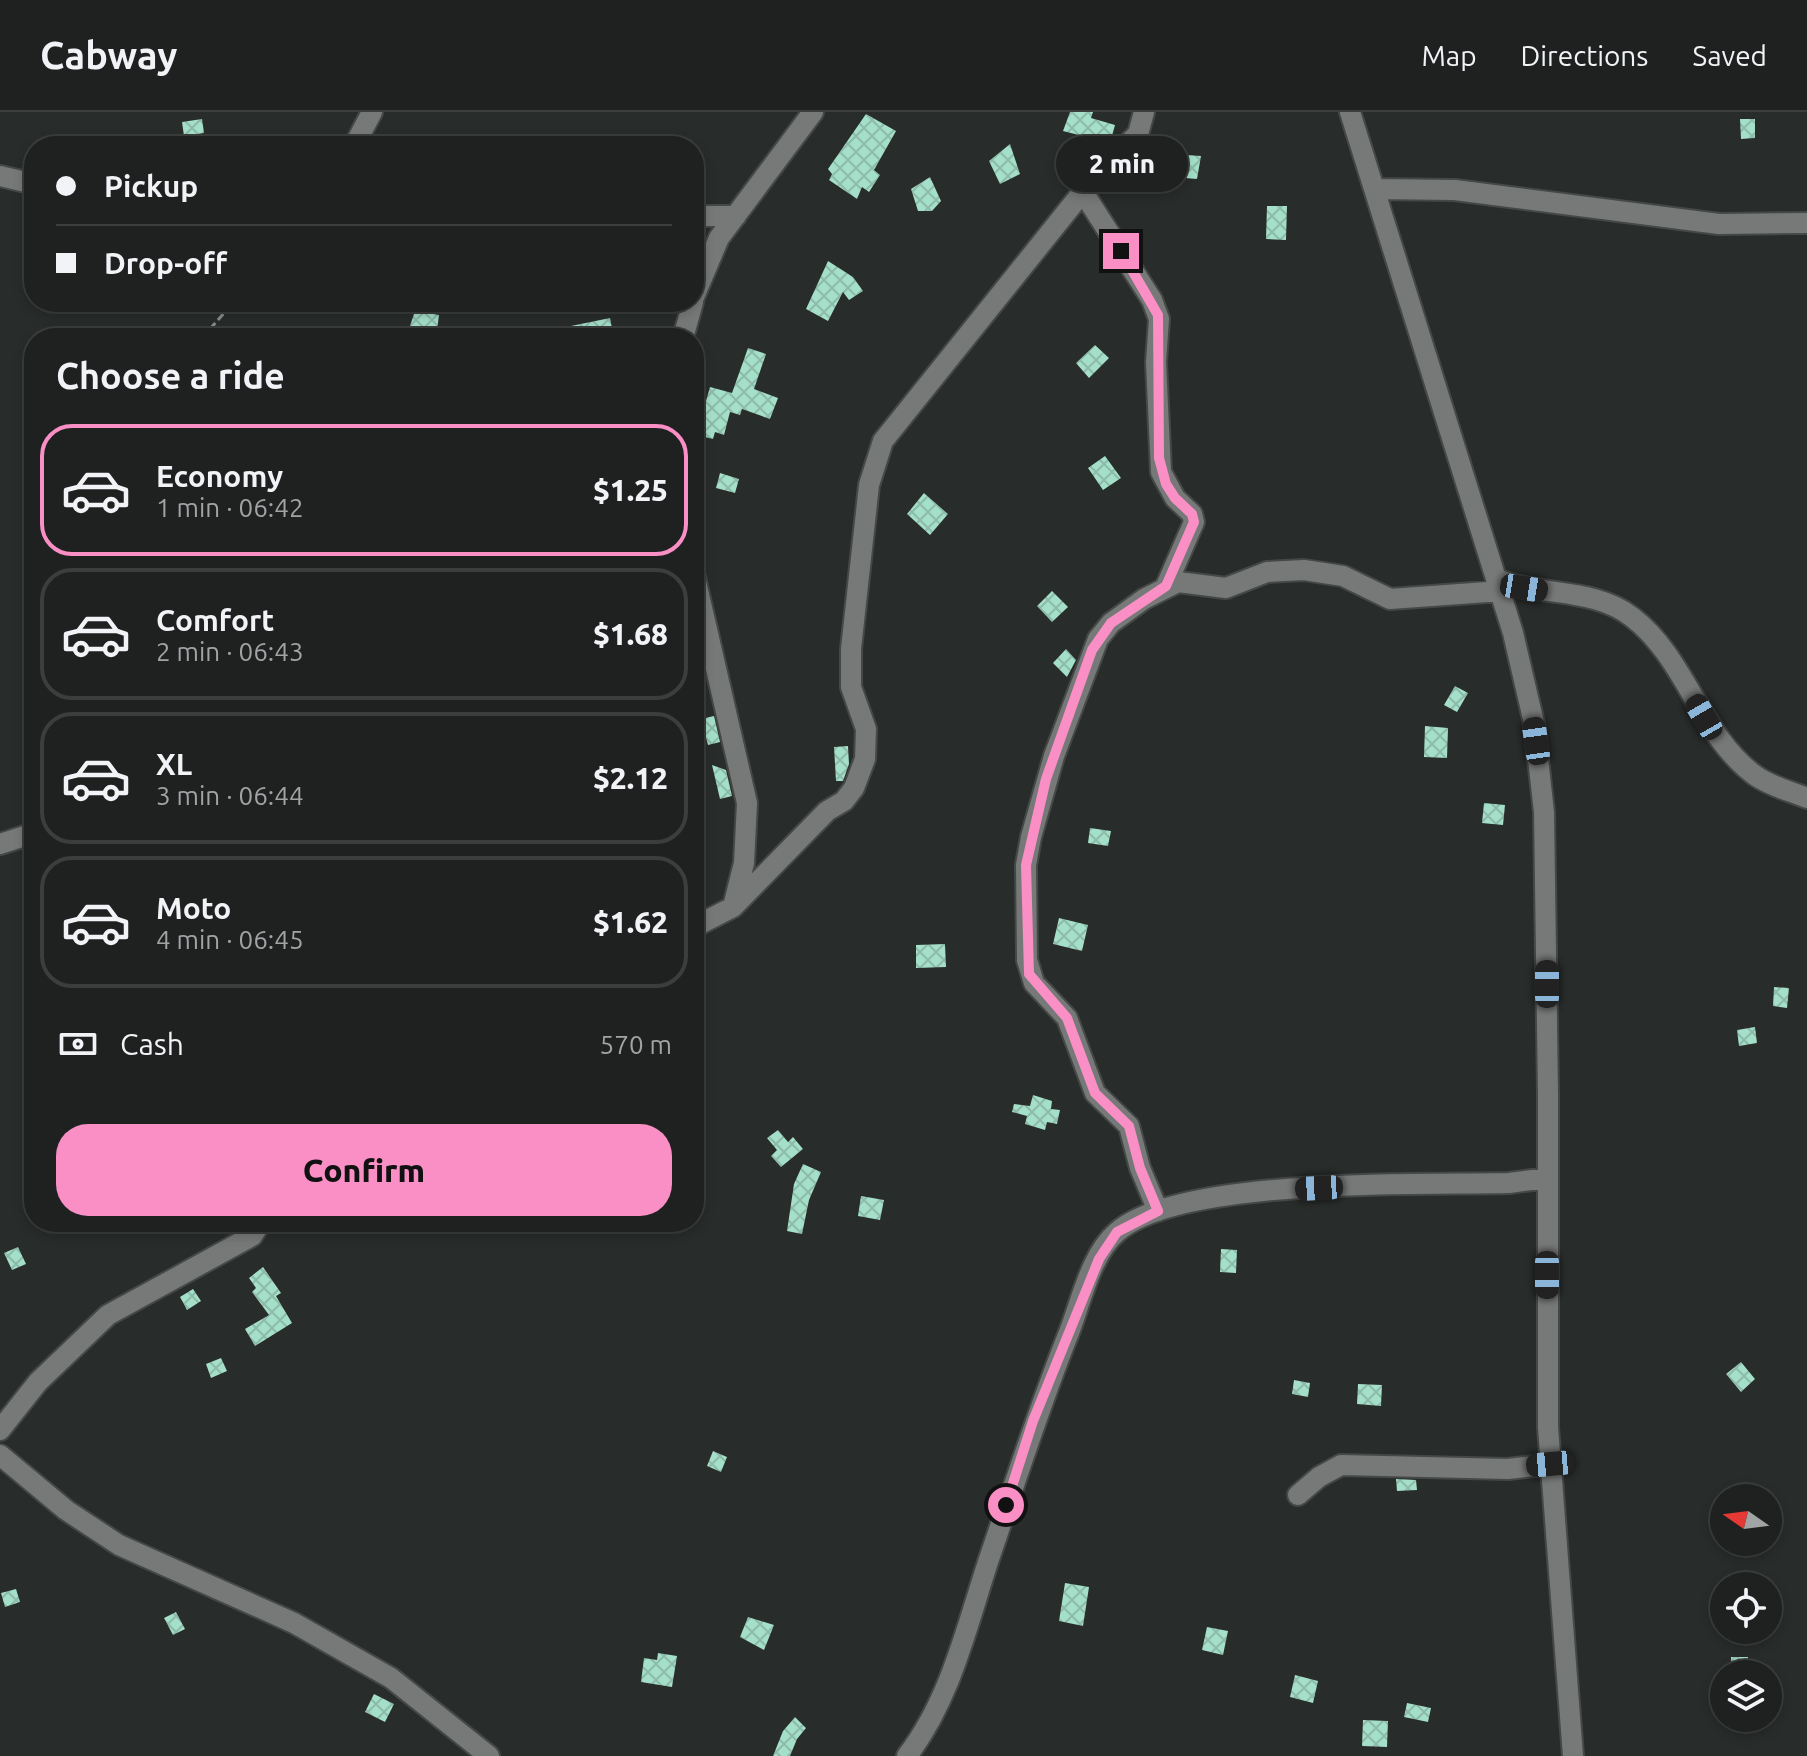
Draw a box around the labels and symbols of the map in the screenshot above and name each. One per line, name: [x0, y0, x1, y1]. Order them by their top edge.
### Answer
callout: 2 min: [1055, 135, 1187, 191]
route end: [1103, 233, 1139, 269]
car: [1498, 572, 1550, 604]
car: [1682, 690, 1726, 744]
car: [1521, 716, 1551, 766]
car: [1535, 960, 1559, 1008]
car: [1294, 1175, 1344, 1201]
car: [1535, 1251, 1559, 1299]
car: [1525, 1450, 1575, 1478]
north arrow: [1710, 1484, 1782, 1556]
route start: [988, 1487, 1024, 1523]

